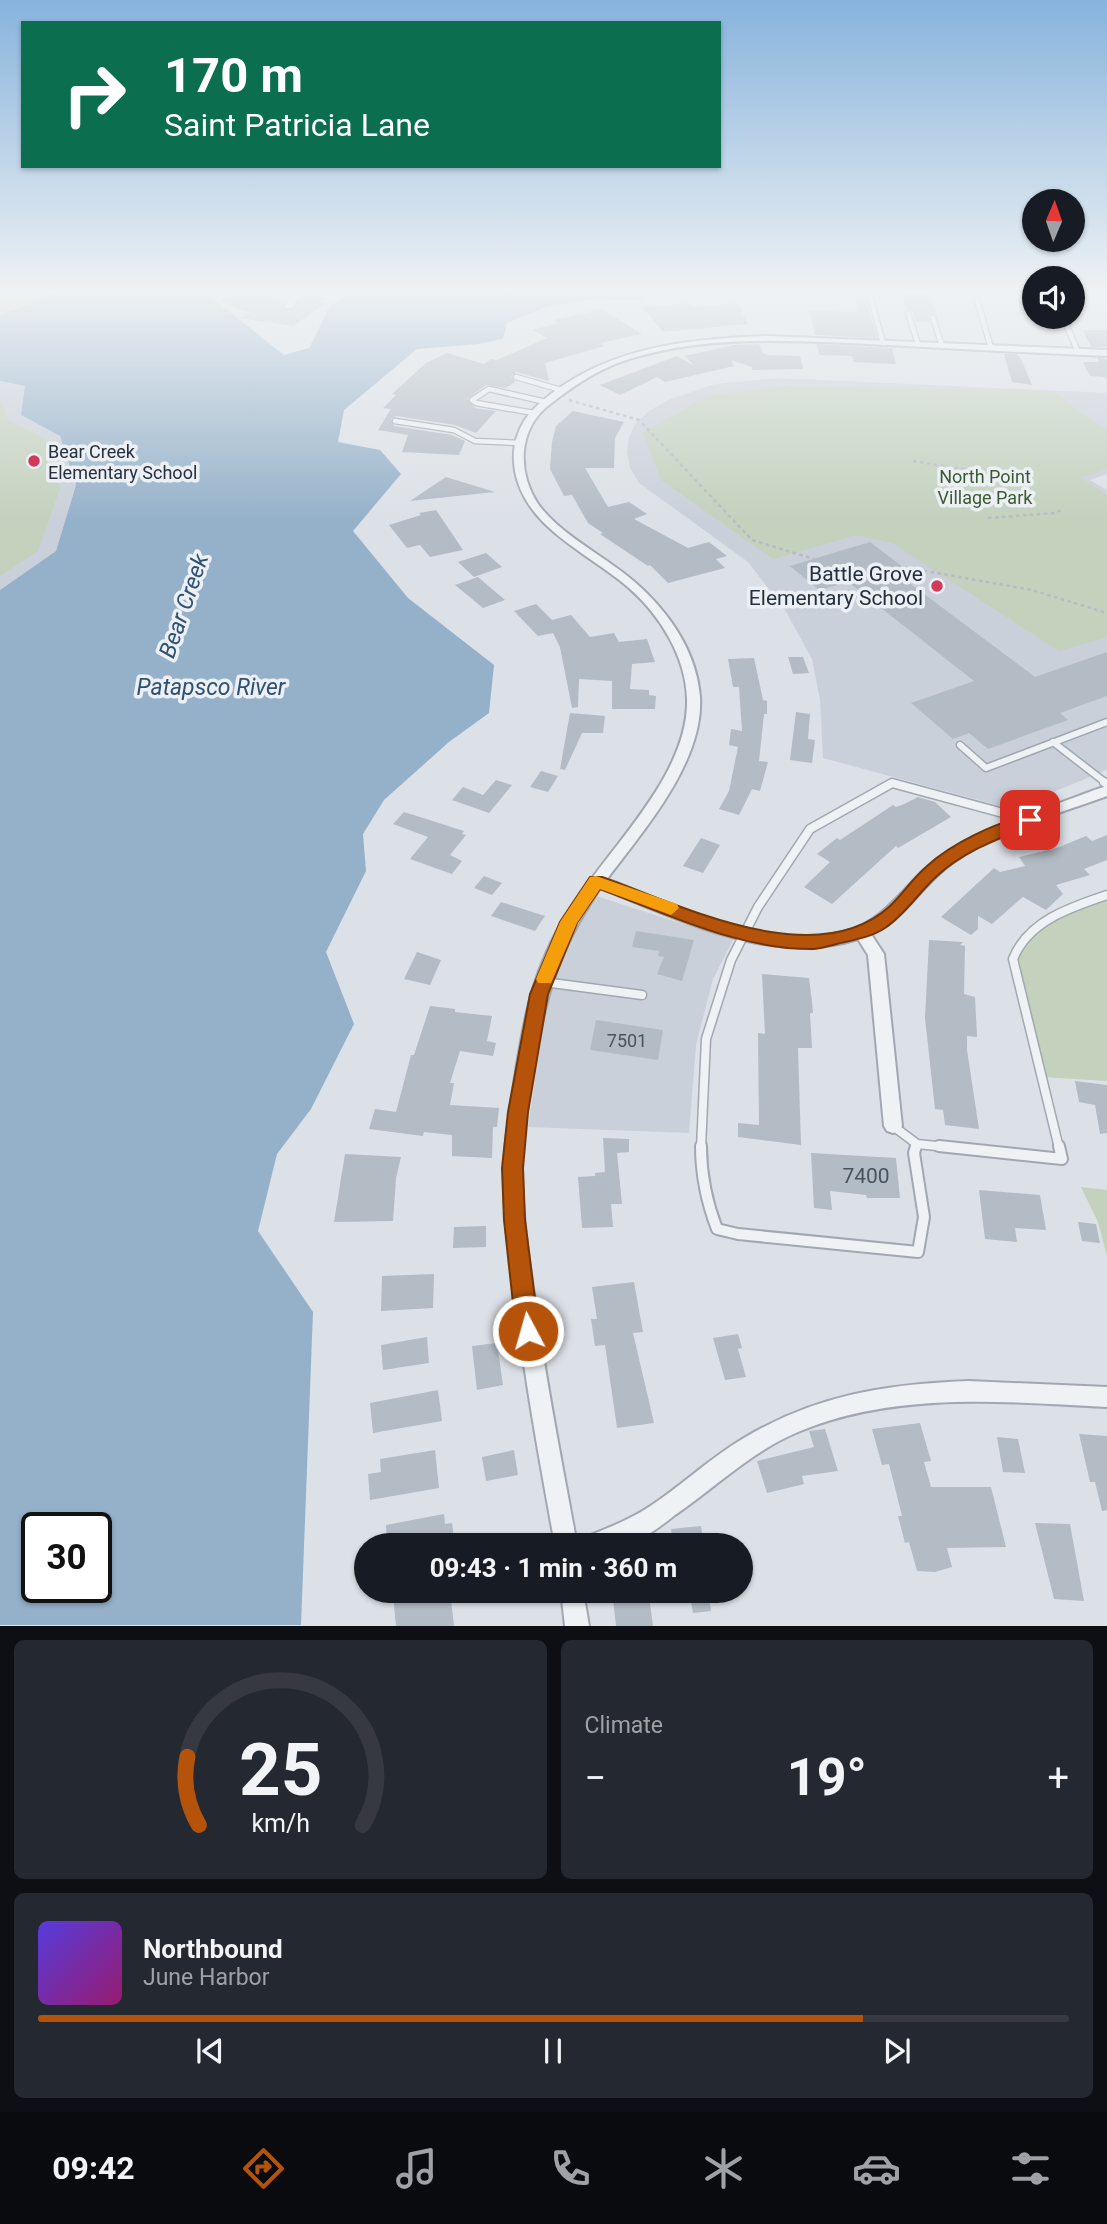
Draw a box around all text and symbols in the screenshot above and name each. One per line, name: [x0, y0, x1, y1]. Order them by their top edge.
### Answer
text: 170 m: [164, 47, 303, 104]
icon: right: [49, 49, 140, 140]
text: Saint Patricia Lane: [164, 106, 430, 144]
north arrow: [1022, 189, 1085, 252]
map controls: [1022, 189, 1085, 329]
button: sound: [1022, 266, 1085, 329]
place label: Bear Creek Elementary School: [48, 441, 197, 483]
marker: Bear Creek Elementary School: [26, 453, 42, 469]
park label: North Point Village Park: [938, 466, 1033, 508]
water label: Bear Creek: [154, 550, 215, 661]
place label: Battle Grove Elementary School: [749, 562, 923, 610]
marker: Battle Grove Elementary School: [929, 578, 945, 594]
water label: Patapsco River: [137, 674, 287, 701]
pin: [1000, 790, 1060, 850]
icon: arrive: [1011, 801, 1049, 839]
house number: 7501: [607, 1030, 647, 1051]
house number: 7400: [842, 1164, 890, 1188]
position arrow: [491, 1294, 565, 1368]
speed limit sign: 30: [21, 1512, 112, 1603]
text: 09:43 · 1 min · 360 m: [430, 1553, 677, 1583]
text: Climate: [585, 1712, 663, 1739]
text: 25: [238, 1728, 322, 1814]
text: 19°: [787, 1747, 867, 1808]
text: −: [585, 1756, 606, 1800]
text: +: [1047, 1756, 1069, 1800]
text: km/h: [251, 1809, 310, 1838]
text: Northbound: [143, 1934, 283, 1964]
text: June Harbor: [143, 1964, 270, 1991]
icon: previous: [191, 2032, 229, 2070]
icon: pause: [534, 2032, 572, 2070]
icon: next: [878, 2032, 916, 2070]
icon: directions: [239, 2144, 288, 2193]
icon: music: [392, 2144, 441, 2193]
icon: phone: [546, 2144, 595, 2193]
icon: climate: [699, 2144, 748, 2193]
icon: car: [852, 2144, 901, 2193]
icon: filters: [1006, 2144, 1055, 2193]
text: 09:42: [52, 2149, 135, 2187]

